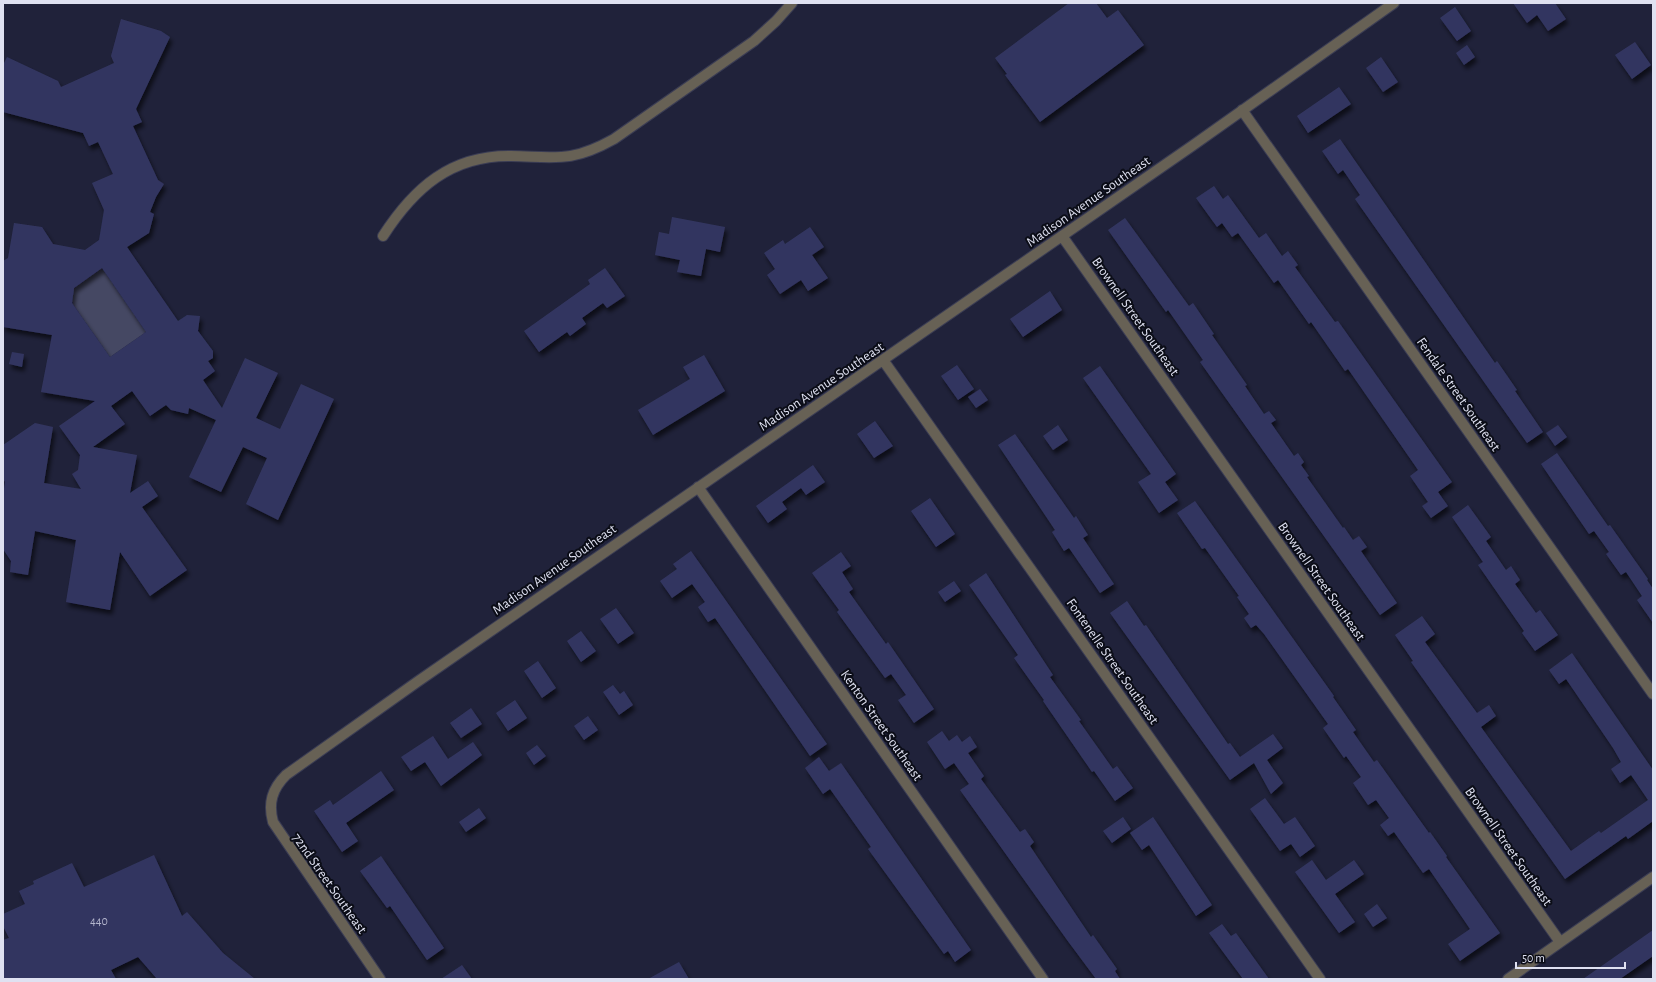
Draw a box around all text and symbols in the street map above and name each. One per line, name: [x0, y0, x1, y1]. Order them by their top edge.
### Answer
street label: Madison Avenue Southeast: [1024, 154, 1153, 250]
street label: Brownell Street Southeast: [1089, 255, 1182, 379]
street label: Fendale Street Southeast: [1414, 335, 1503, 454]
street label: Madison Avenue Southeast: [757, 340, 887, 434]
street label: Brownell Street Southeast: [1275, 520, 1368, 644]
street label: Madison Avenue Southeast: [490, 522, 619, 618]
street label: Fontenelle Street Southeast: [1064, 596, 1161, 727]
street label: Kenton Street Southeast: [838, 668, 925, 784]
street label: Brownell Street Southeast: [1462, 785, 1555, 909]
street label: 72nd Street Southeast: [289, 831, 369, 937]
house number: 440: [90, 915, 108, 927]
scale bar: [1516, 944, 1625, 970]
text: 50 m: [1522, 952, 1545, 964]

